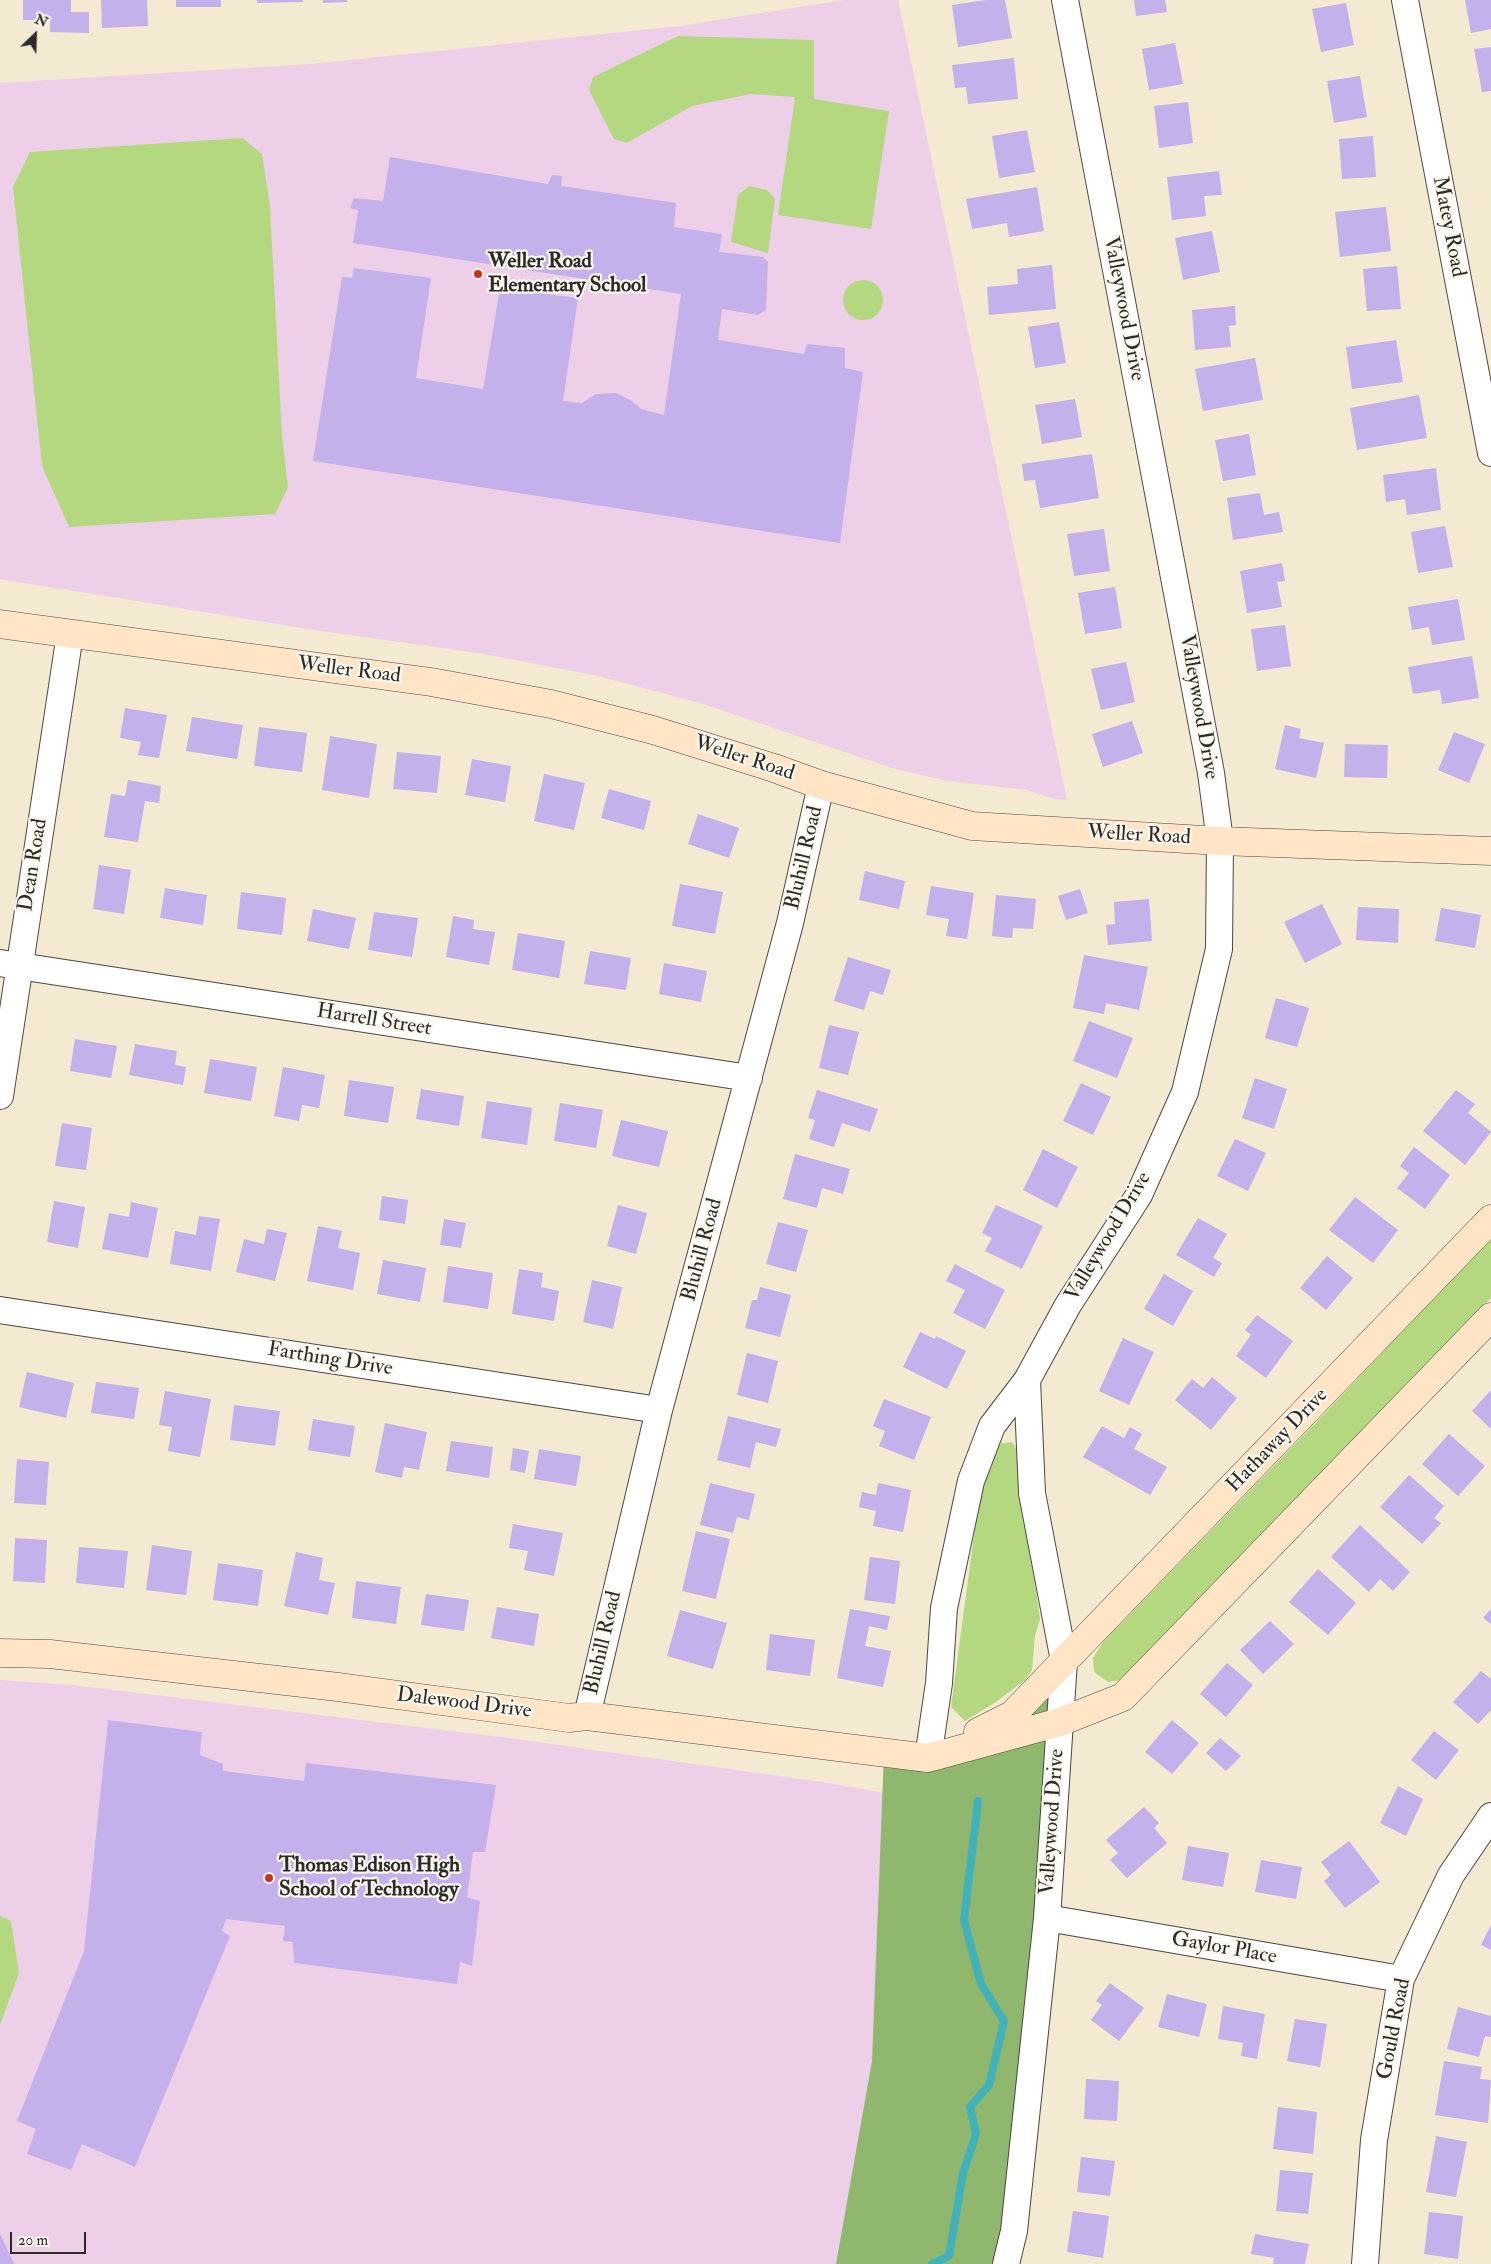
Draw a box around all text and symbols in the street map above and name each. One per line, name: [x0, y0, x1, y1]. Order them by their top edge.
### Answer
north arrow: [10, 10, 60, 60]
text: N: [32, 11, 50, 31]
street label: Matey Road: [1426, 175, 1470, 279]
street label: Valleywood Drive: [1097, 235, 1149, 383]
place label: Weller Road Elementary School: [488, 249, 646, 299]
marker: Weller Road Elementary School: [472, 268, 484, 280]
street label: Valleywood Drive: [1173, 633, 1223, 781]
street label: Weller Road: [296, 652, 402, 690]
street label: Weller Road: [691, 731, 797, 787]
street label: Bluhill Road: [781, 804, 829, 912]
street label: Dean Road: [14, 817, 54, 913]
street label: Weller Road: [1086, 821, 1192, 851]
street label: Harrell Street: [315, 999, 433, 1043]
street label: Valleywood Drive: [1061, 1168, 1157, 1306]
street label: Bluhill Road: [677, 1196, 729, 1304]
street label: Farthing Drive: [266, 1338, 394, 1382]
street label: Hathaway Drive: [1222, 1384, 1334, 1498]
street label: Bluhill Road: [580, 1589, 628, 1697]
street label: Dalewood Drive: [395, 1683, 533, 1725]
street label: Valleywood Drive: [1035, 1748, 1071, 1896]
place label: Thomas Edison High School of Technology: [279, 1853, 460, 1903]
marker: Thomas Edison High School of Technology: [263, 1872, 275, 1884]
street label: Gaylor Place: [1169, 1927, 1279, 1971]
street label: Gould Road: [1373, 1976, 1417, 2082]
scale bar: [12, 2222, 89, 2254]
text: 20 m: [18, 2231, 48, 2250]

